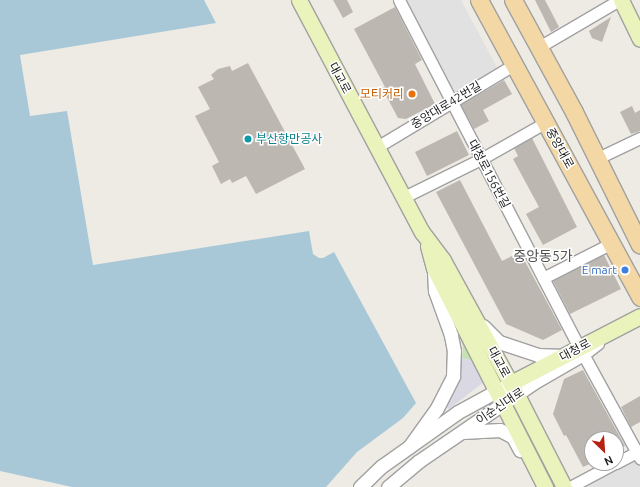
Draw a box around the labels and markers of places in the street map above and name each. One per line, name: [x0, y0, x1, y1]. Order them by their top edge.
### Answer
place label: 모티커리: [360, 87, 404, 101]
marker: 모티커리: [407, 89, 417, 99]
place label: 부산항만공사: [256, 132, 322, 146]
marker: 부산항만공사: [243, 134, 253, 144]
place label: E mart: [582, 263, 617, 277]
marker: E mart: [620, 265, 630, 275]

